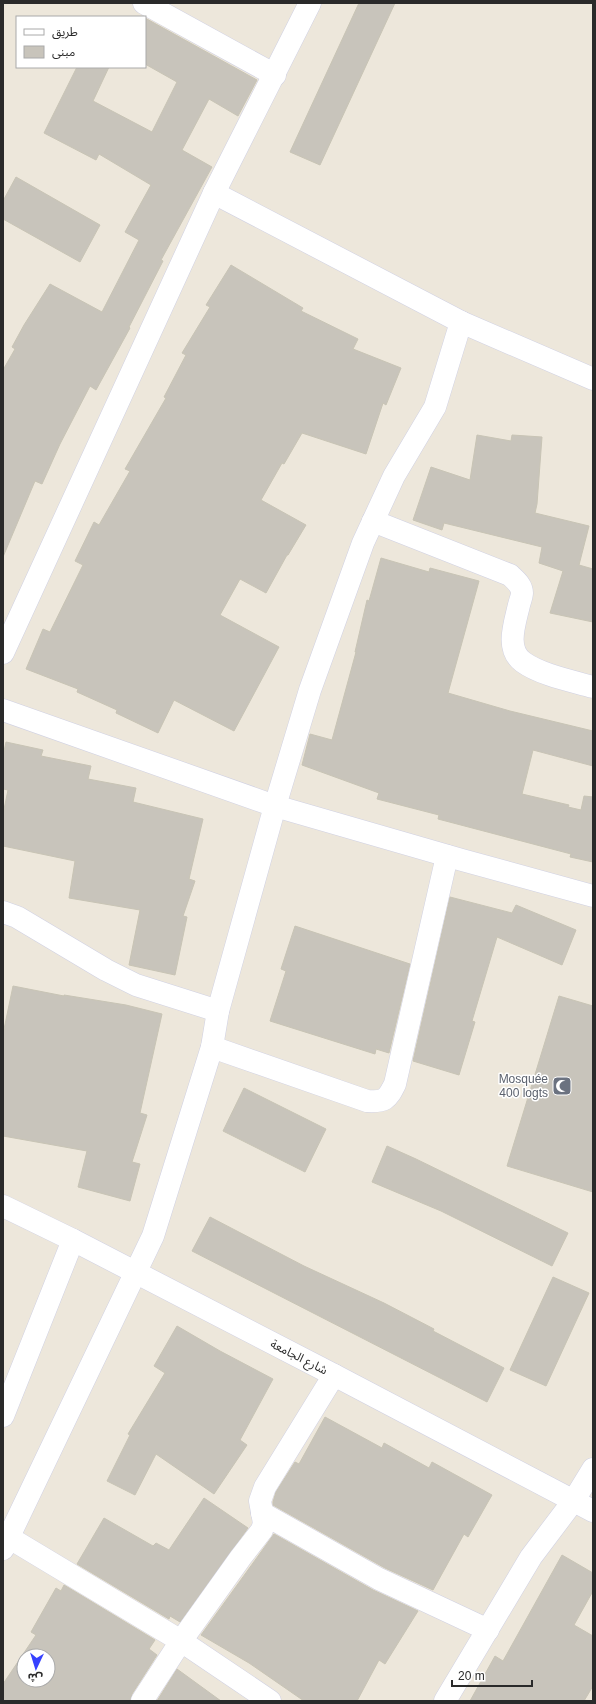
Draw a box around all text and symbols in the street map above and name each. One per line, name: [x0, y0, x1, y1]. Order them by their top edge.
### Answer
legend: [16, 16, 146, 68]
text: طريق: [52, 25, 78, 40]
text: مبنى: [52, 45, 75, 59]
place label: Mosquée 400 logts: [499, 1072, 548, 1100]
mosque icon: Mosquée 400 logts: [551, 1075, 573, 1097]
street label: شارع الجامعة: [267, 1337, 330, 1379]
north arrow: [16, 1648, 56, 1688]
scale bar: [452, 1662, 532, 1688]
text: 20 m: [458, 1669, 485, 1683]
text: ش: [27, 1670, 43, 1684]

